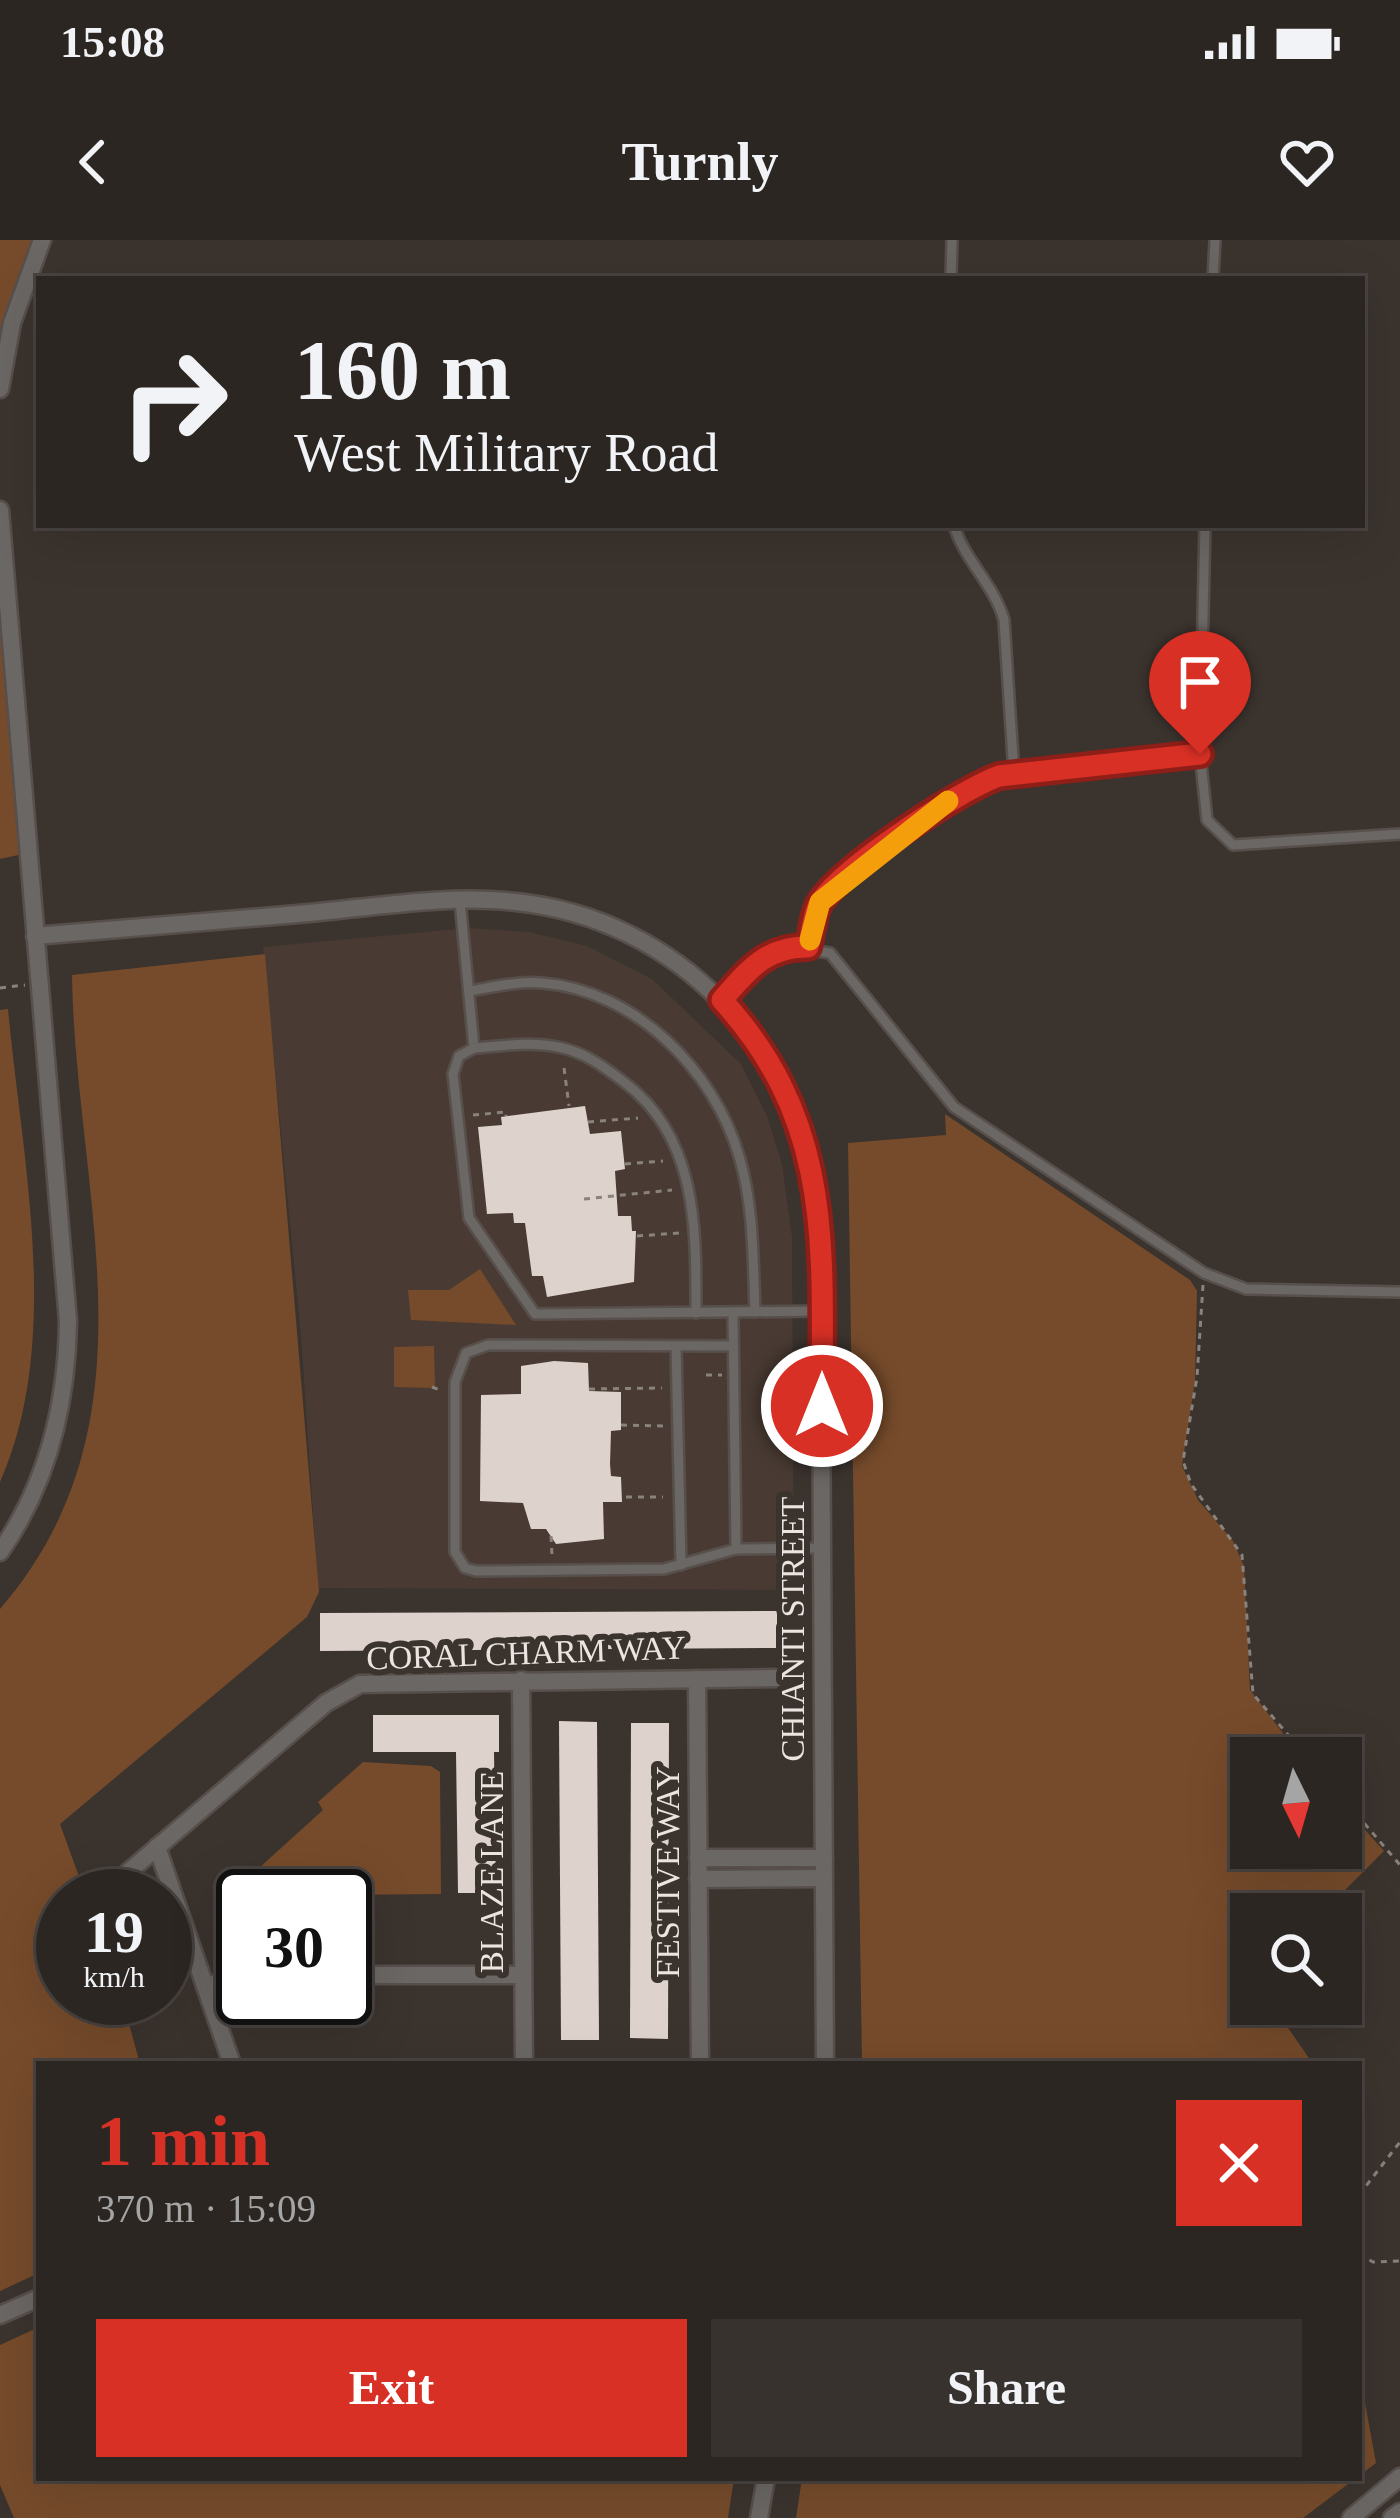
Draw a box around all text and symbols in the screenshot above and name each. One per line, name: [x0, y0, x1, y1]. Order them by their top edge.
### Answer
text: 15:08: [60, 17, 165, 67]
icon: back: [60, 129, 126, 195]
icon: heart: [1274, 129, 1340, 195]
text: Turnly: [621, 132, 779, 192]
icon: right: [96, 324, 252, 480]
text: 160 m: [294, 324, 511, 417]
text: West Military Road: [294, 423, 719, 483]
pin: [1149, 631, 1251, 754]
icon: arrive: [1167, 649, 1233, 715]
position arrow: [759, 1343, 885, 1469]
street label: CHIANTI STREET: [775, 1497, 811, 1761]
street label: CORAL CHARM WAY: [366, 1629, 686, 1677]
north arrow: [1230, 1737, 1362, 1869]
map controls: [1230, 1737, 1362, 2025]
street label: FESTIVE WAY: [650, 1766, 686, 1978]
street label: BLAZE LANE: [474, 1771, 510, 1973]
speed limit sign: 30: [216, 1869, 372, 2025]
button: search: [1230, 1893, 1362, 2025]
text: 19: [84, 1899, 144, 1965]
text: km/h: [83, 1960, 145, 1993]
button: close: [1176, 2100, 1302, 2226]
text: 1 min: [96, 2101, 270, 2181]
text: 370 m · 15:09: [96, 2187, 316, 2230]
button: Exit: [96, 2319, 687, 2457]
button: Share: [711, 2319, 1302, 2457]

